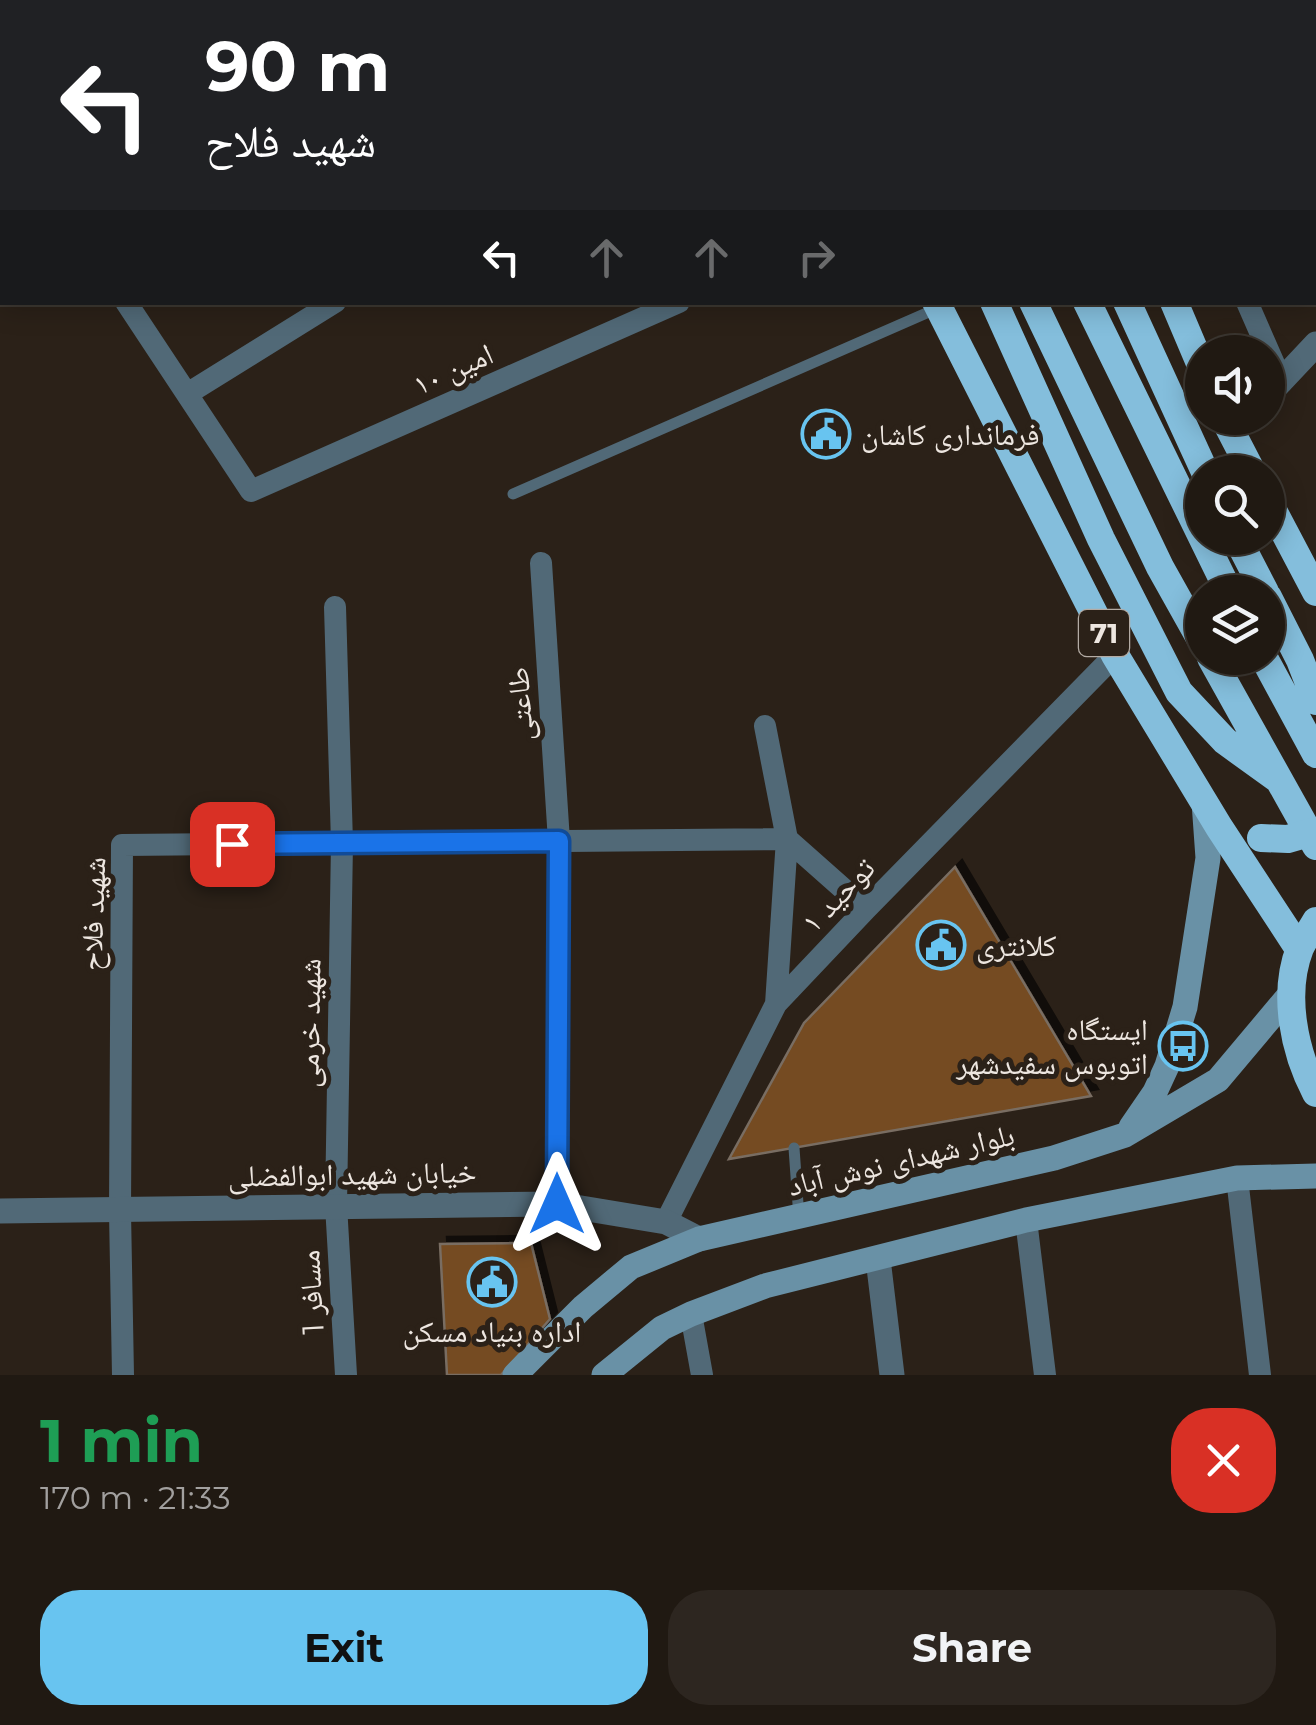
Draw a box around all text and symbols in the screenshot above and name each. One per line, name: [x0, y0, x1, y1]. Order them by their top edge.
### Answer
text: 90 m: [205, 23, 390, 109]
icon: left: [40, 40, 170, 170]
text: شهید فلاح: [205, 113, 376, 168]
icon: left: [474, 230, 529, 285]
icon: ahead: [579, 230, 634, 285]
icon: ahead: [684, 230, 739, 285]
icon: right: [789, 230, 844, 285]
street label: امین ۱۰: [407, 335, 499, 403]
map controls: [1185, 335, 1285, 675]
button: sound: [1185, 335, 1285, 435]
public building icon: فرمانداری کاشان: [800, 408, 852, 460]
place label: فرمانداری کاشان: [861, 416, 1040, 453]
button: search: [1185, 455, 1285, 555]
button: layers: [1185, 575, 1285, 675]
road number: 71: [1079, 610, 1129, 656]
street label: طاعتی: [499, 666, 541, 742]
pin: [190, 802, 275, 887]
icon: arrive: [205, 817, 260, 872]
street label: توحید ۱: [794, 850, 883, 940]
street label: شهید فلاح: [73, 856, 114, 972]
public building icon: کلانتری: [915, 919, 967, 971]
place label: کلانتری: [976, 927, 1056, 964]
street label: شهید خرمی: [289, 958, 329, 1088]
place label: ایستگاه اتوبوس سفیدشهر: [955, 1011, 1148, 1082]
bus stop icon: ایستگاه اتوبوس سفیدشهر: [1157, 1020, 1209, 1072]
street label: بلوار شهدای نوش آباد: [784, 1116, 1018, 1204]
position arrow: [505, 1152, 609, 1256]
street label: خیابان شهید ابوالفضلی: [227, 1153, 477, 1195]
street label: مسافر 1: [290, 1249, 332, 1335]
public building icon: اداره بنیاد مسکن: [466, 1256, 518, 1308]
place label: اداره بنیاد مسکن: [403, 1313, 581, 1350]
text: 1 min: [40, 1404, 203, 1477]
button: close: [1171, 1408, 1276, 1513]
text: 170 m · 21:33: [40, 1478, 231, 1517]
button: Exit: [40, 1590, 648, 1705]
button: Share: [668, 1590, 1276, 1705]

